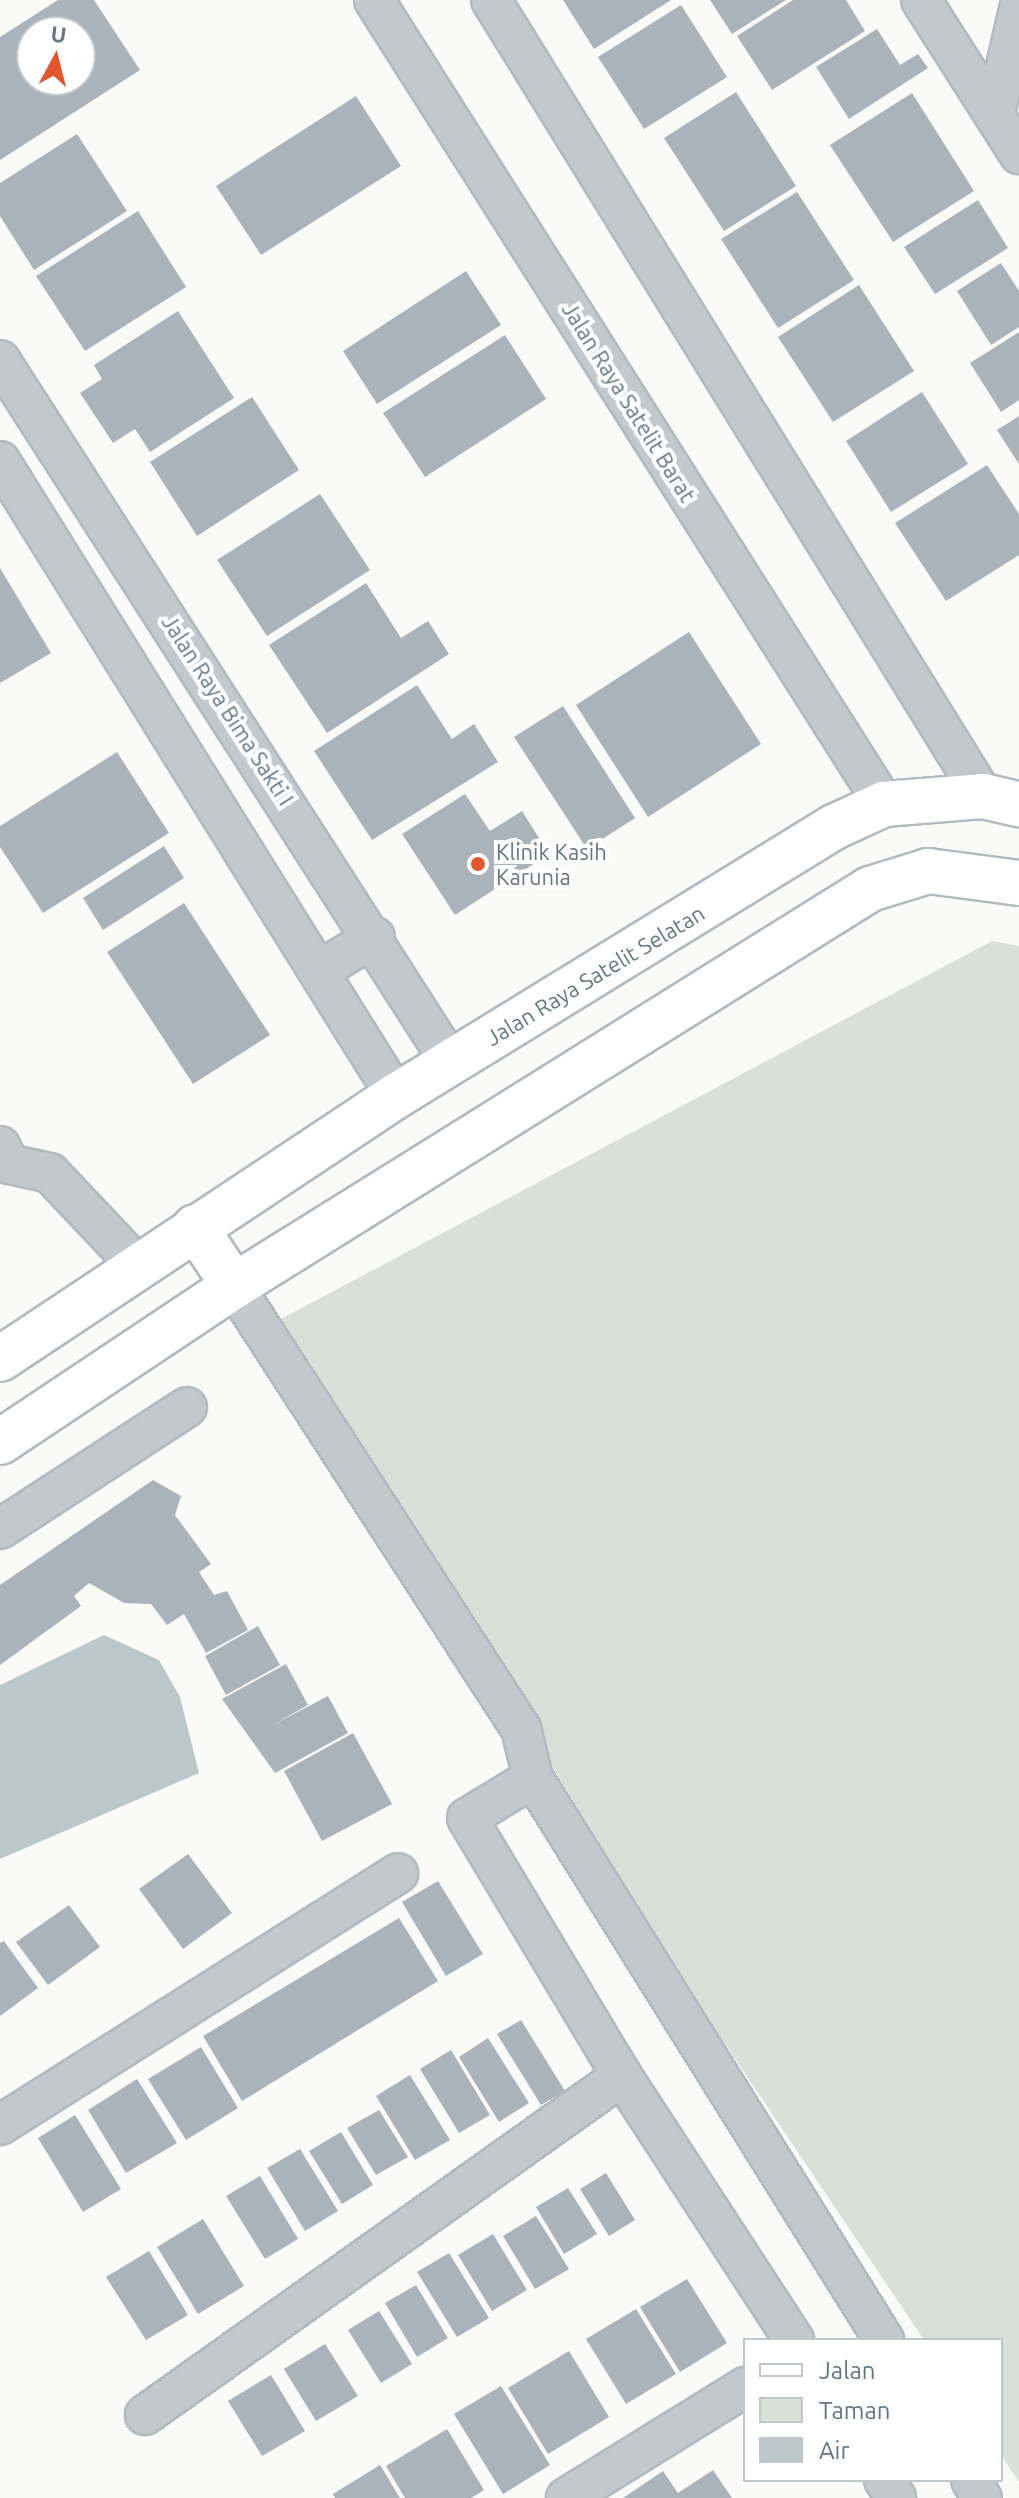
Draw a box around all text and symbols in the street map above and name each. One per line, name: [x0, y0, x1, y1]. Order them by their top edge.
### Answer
north arrow: [16, 16, 96, 96]
text: U: [50, 20, 68, 47]
street label: Jalan Raya Satelit Barat: [557, 297, 701, 507]
street label: Jalan Raya Bima Sakti I: [156, 610, 300, 810]
place label: Klinik Kasih Karunia: [496, 838, 607, 890]
marker: Klinik Kasih Karunia: [467, 853, 489, 875]
street label: Jalan Raya Satelit Selatan: [481, 899, 709, 1051]
legend: [743, 2338, 1003, 2482]
text: Jalan: [819, 2357, 876, 2384]
text: Taman: [819, 2397, 891, 2424]
text: Air: [819, 2437, 850, 2464]

